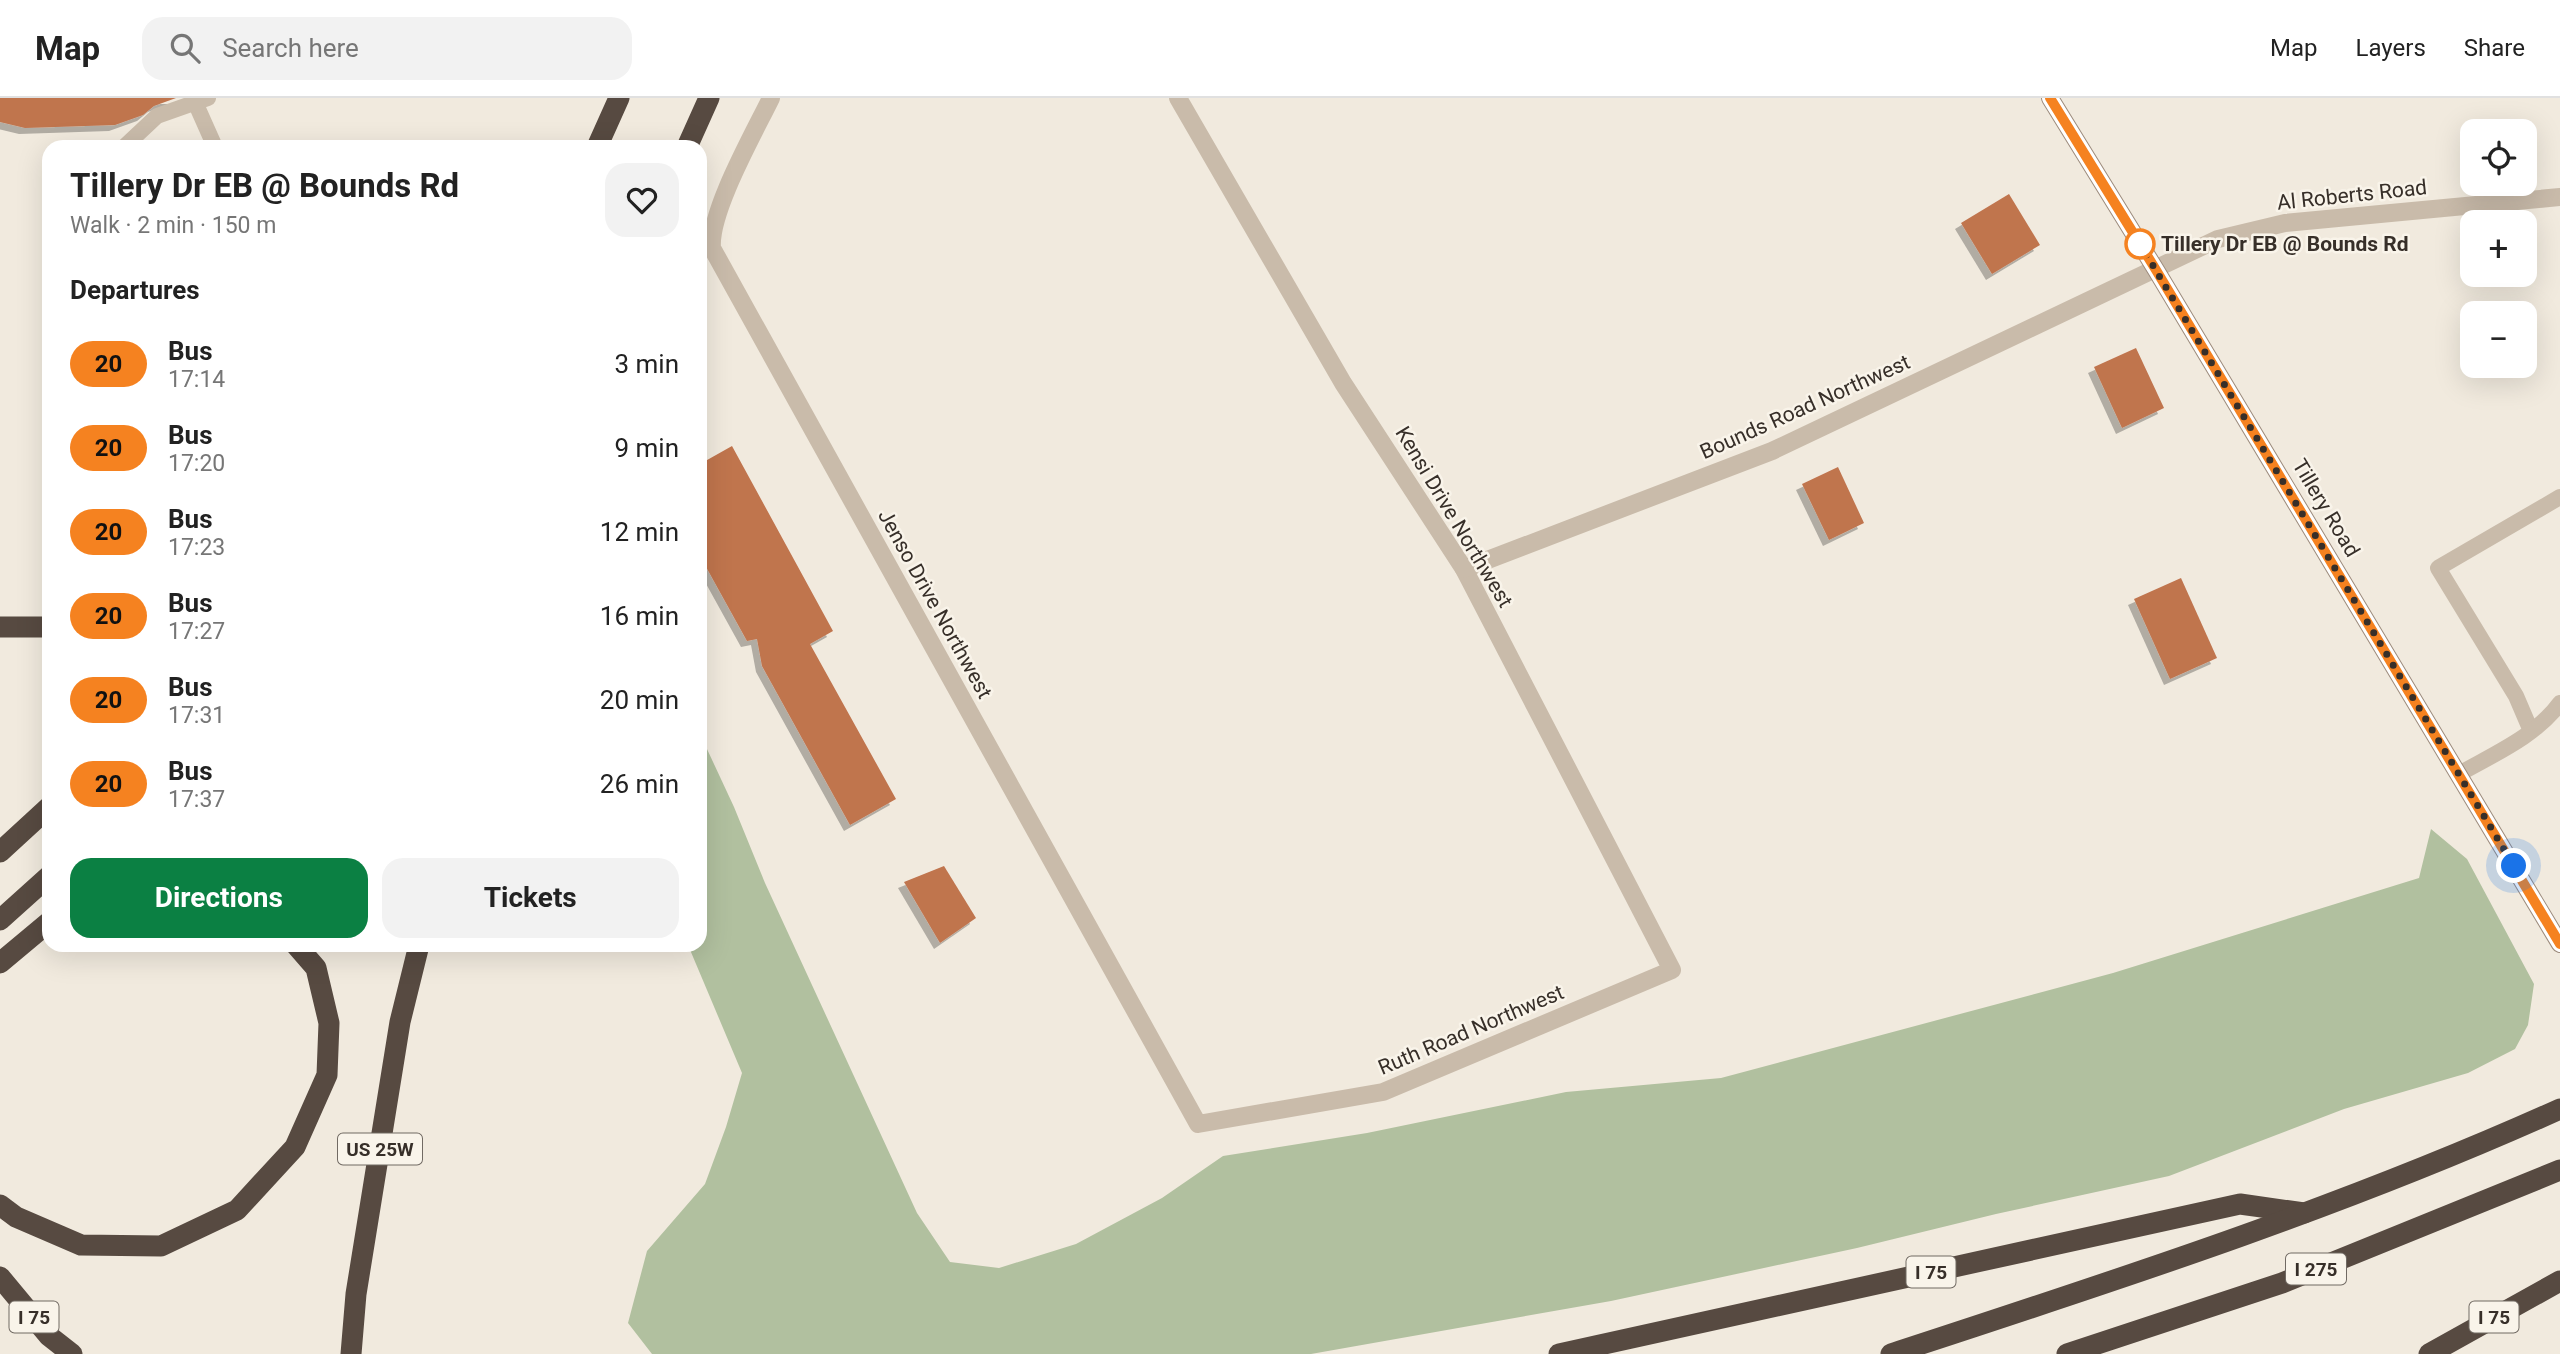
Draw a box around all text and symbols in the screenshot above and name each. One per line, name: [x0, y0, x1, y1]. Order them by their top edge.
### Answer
search box: [142, 17, 632, 80]
text: Map: [35, 29, 100, 68]
icon: search: [166, 29, 204, 67]
text: Search here: [222, 33, 359, 63]
text: Map: [2270, 34, 2318, 62]
text: Layers: [2356, 34, 2426, 62]
text: Share: [2464, 34, 2525, 62]
map controls: [2460, 119, 2537, 378]
button: locate: [2460, 119, 2537, 196]
button: heart: [605, 163, 679, 237]
text: Tillery Dr EB @ Bounds Rd: [70, 166, 459, 205]
street label: Al Roberts Road: [2276, 175, 2428, 215]
button: +: [2460, 210, 2537, 287]
text: Walk · 2 min · 150 m: [70, 212, 276, 239]
marker: Tillery Dr EB @ Bounds Rd: [2125, 229, 2155, 259]
place label: Tillery Dr EB @ Bounds Rd: [2161, 232, 2409, 256]
text: Departures: [70, 275, 200, 305]
button: −: [2460, 301, 2537, 378]
text: Bus: [168, 336, 213, 366]
text: 3 min: [614, 349, 679, 379]
text: 20: [95, 350, 122, 378]
street label: Bounds Road Northwest: [1696, 350, 1914, 464]
text: 17:14: [168, 366, 225, 393]
text: Bus: [168, 420, 213, 450]
street label: Kensi Drive Northwest: [1390, 422, 1518, 612]
text: 9 min: [614, 433, 679, 463]
text: 20: [95, 434, 122, 462]
text: 17:20: [168, 450, 225, 477]
street label: Tillery Road: [2287, 455, 2365, 561]
text: Bus: [168, 504, 213, 534]
street label: Jenso Drive Northwest: [873, 505, 997, 703]
text: 12 min: [600, 517, 679, 547]
text: 20: [95, 518, 122, 546]
text: 17:23: [168, 534, 225, 561]
text: Bus: [168, 588, 213, 618]
text: 16 min: [600, 601, 679, 631]
text: 20: [95, 602, 122, 630]
text: 17:27: [168, 618, 225, 645]
text: Bus: [168, 672, 213, 702]
text: 20 min: [600, 685, 679, 715]
text: 20: [95, 686, 122, 714]
text: 17:31: [168, 702, 225, 729]
text: Bus: [168, 756, 213, 786]
text: 26 min: [600, 769, 679, 799]
text: 20: [95, 770, 122, 798]
text: 17:37: [168, 786, 225, 813]
your location: [2496, 848, 2531, 883]
button: Directions: [70, 858, 368, 938]
button: Tickets: [382, 858, 679, 938]
street label: Ruth Road Northwest: [1375, 980, 1567, 1080]
road number: US 25W: [338, 1134, 422, 1164]
road number: I 275: [2286, 1254, 2346, 1284]
road number: I 75: [1906, 1256, 1955, 1288]
road number: I 75: [9, 1302, 58, 1332]
road number: I 75: [2470, 1302, 2518, 1332]

